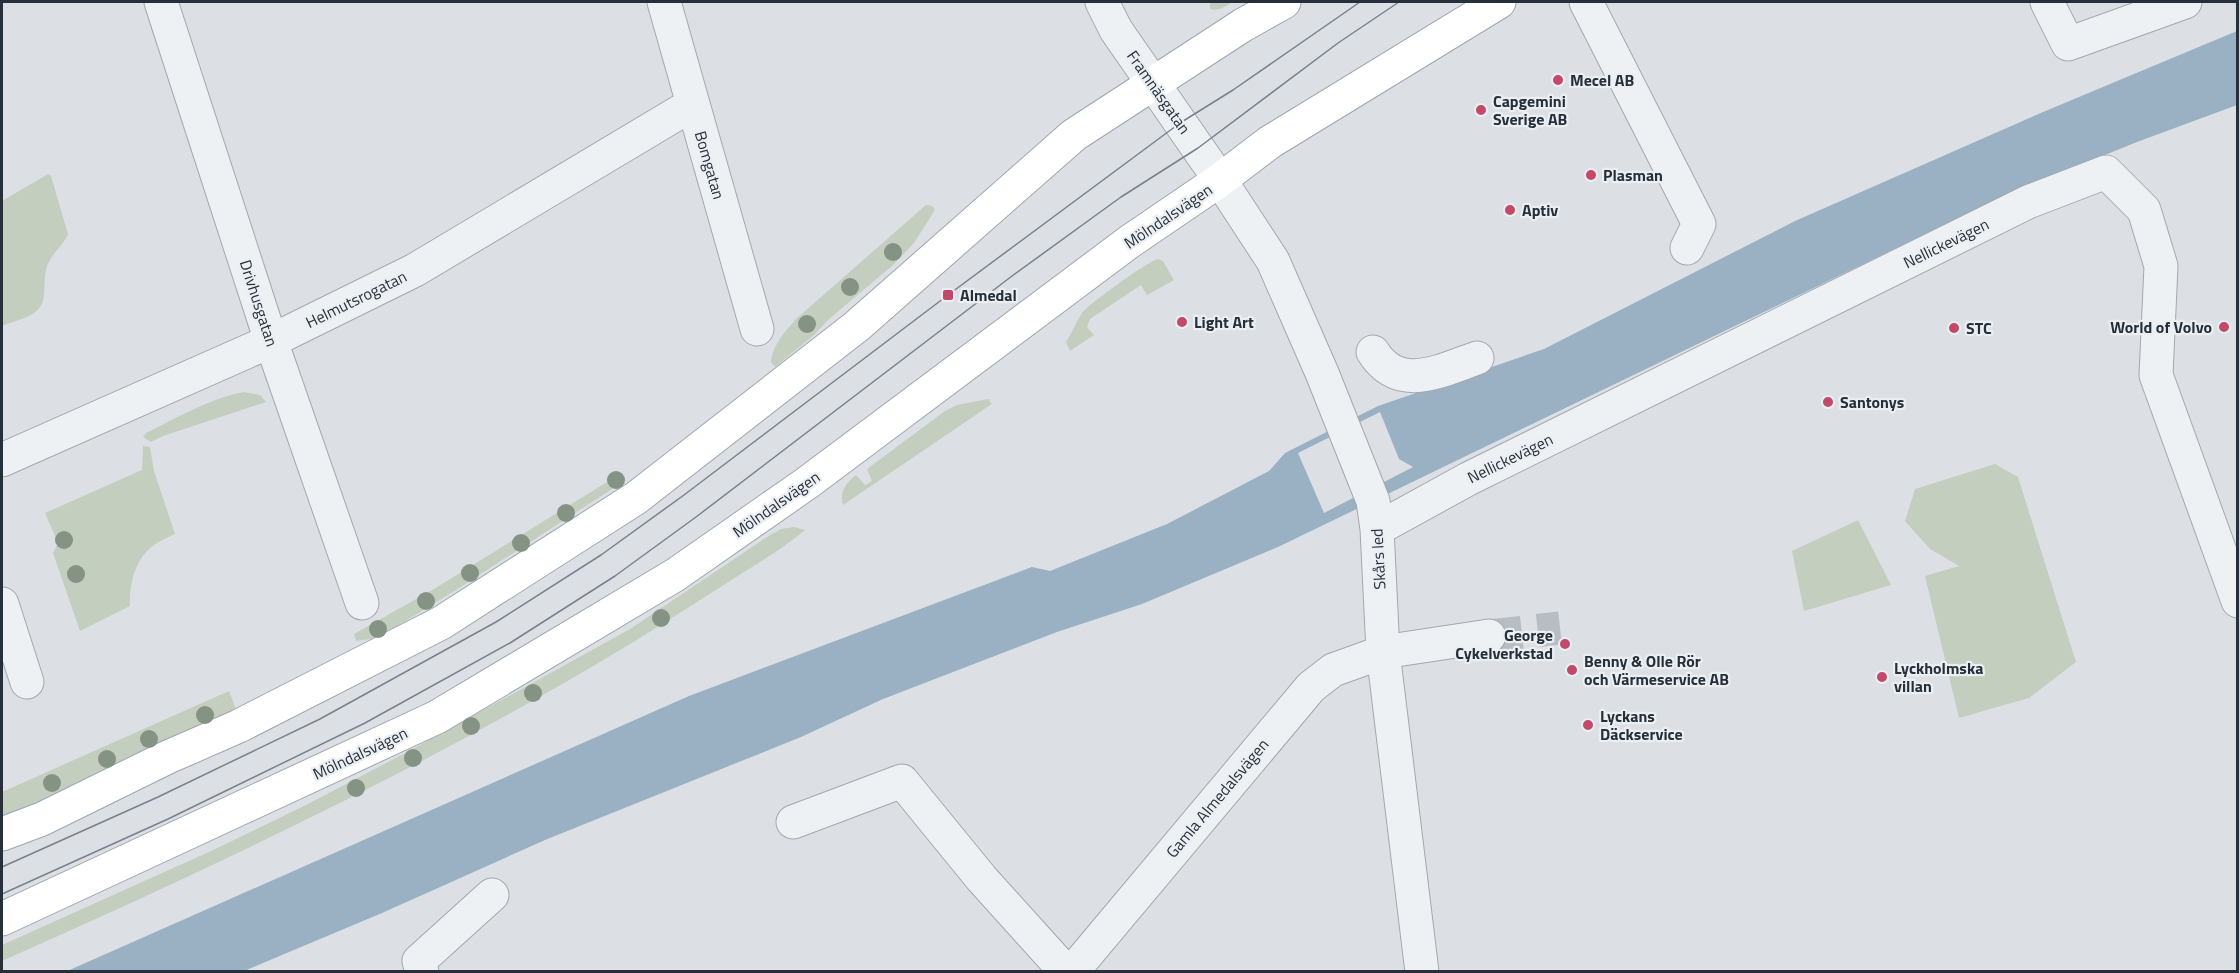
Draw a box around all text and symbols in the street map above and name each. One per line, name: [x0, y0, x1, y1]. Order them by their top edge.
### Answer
street label: Framnäsgatan: [1121, 45, 1197, 139]
place label: Mecel AB: [1570, 68, 1634, 92]
marker: Mecel AB: [1551, 73, 1565, 87]
place label: Capgemini Sverige AB: [1493, 89, 1568, 131]
marker: Capgemini Sverige AB: [1474, 103, 1488, 117]
street label: Bomgatan: [689, 128, 731, 202]
place label: Plasman: [1603, 163, 1663, 187]
marker: Plasman: [1584, 168, 1598, 182]
street label: Mölndalsvägen: [1119, 178, 1217, 254]
place label: Aptiv: [1522, 198, 1558, 222]
marker: Aptiv: [1503, 203, 1517, 217]
street label: Nellickevägen: [1899, 212, 1993, 274]
street label: Drivhusgatan: [234, 257, 284, 349]
street label: Helmutsrogatan: [301, 264, 411, 334]
place label: Almedal: [960, 283, 1017, 307]
marker: Almedal: [941, 288, 955, 302]
place label: Light Art: [1194, 310, 1254, 334]
marker: Light Art: [1175, 315, 1189, 329]
place label: World of Volvo: [2110, 315, 2212, 339]
place label: STC: [1966, 316, 1992, 340]
marker: World of Volvo: [2217, 320, 2231, 334]
marker: STC: [1947, 321, 1961, 335]
place label: Santonys: [1840, 390, 1904, 414]
marker: Santonys: [1821, 395, 1835, 409]
street label: Nellickevägen: [1463, 427, 1557, 489]
street label: Mölndalsvägen: [727, 465, 825, 543]
street label: Skårs led: [1364, 528, 1392, 590]
place label: George Cykelverkstad: [1455, 623, 1553, 665]
marker: George Cykelverkstad: [1558, 637, 1572, 651]
place label: Benny & Olle Rör och Värmeservice AB: [1584, 649, 1729, 691]
place label: Lyckholmska villan: [1894, 656, 1983, 698]
marker: Benny & Olle Rör och Värmeservice AB: [1565, 663, 1579, 677]
marker: Lyckholmska villan: [1875, 670, 1889, 684]
place label: Lyckans Däckservice: [1600, 704, 1683, 746]
marker: Lyckans Däckservice: [1581, 718, 1595, 732]
street label: Mölndalsvägen: [309, 721, 411, 785]
street label: Gamla Almedalsvägen: [1160, 733, 1274, 863]

